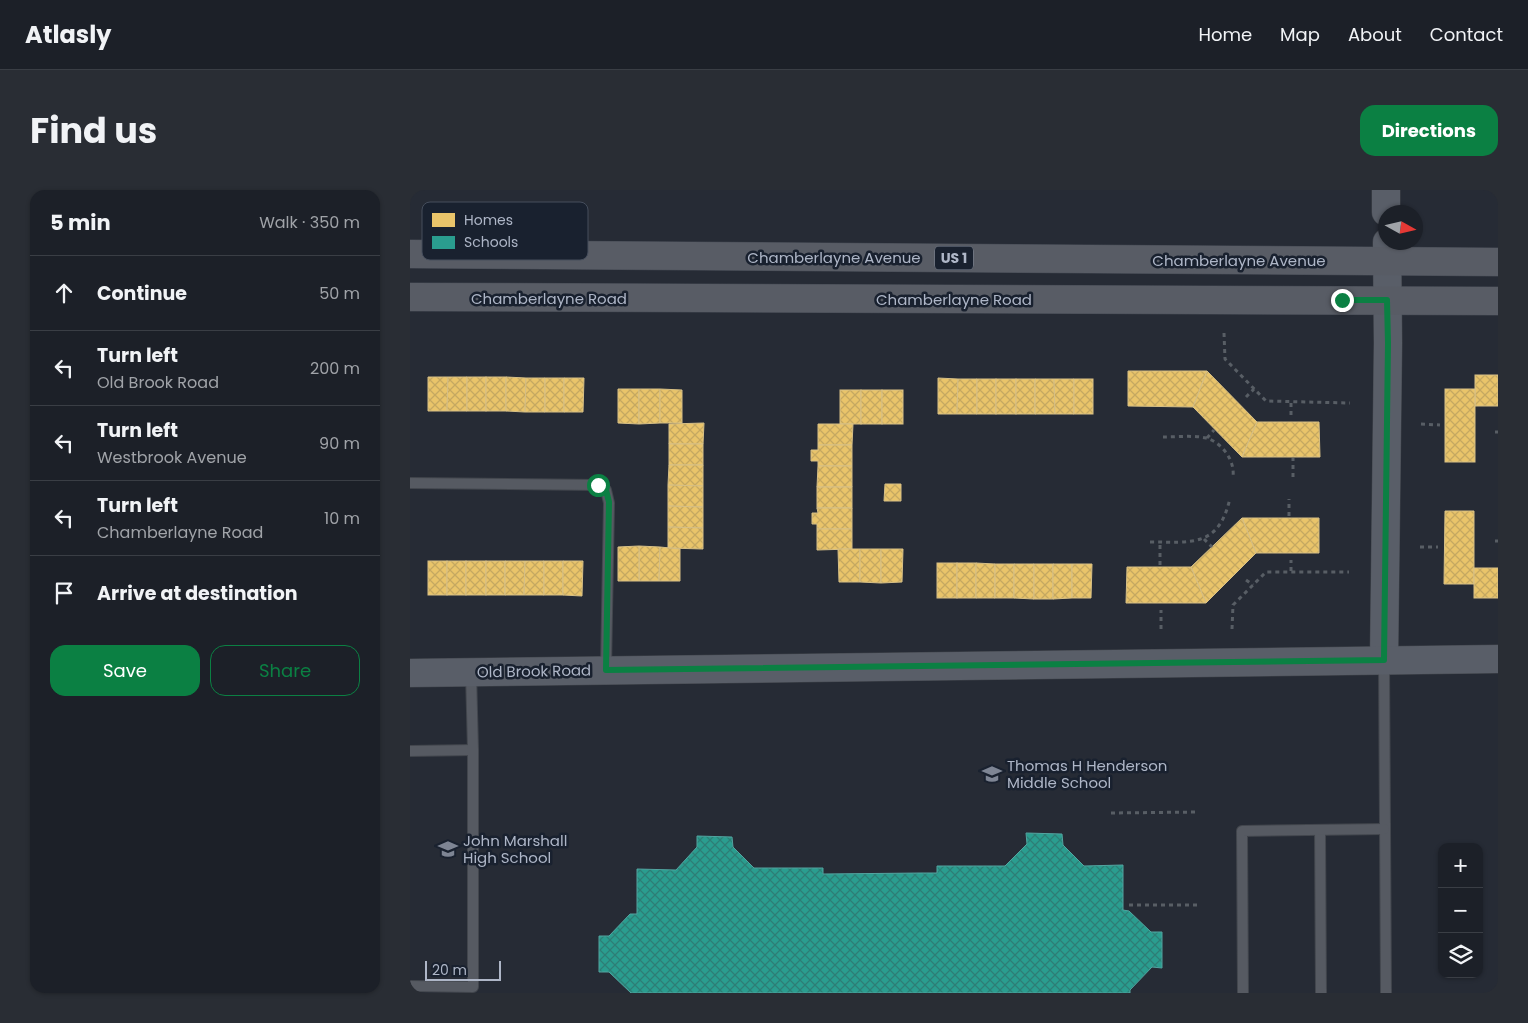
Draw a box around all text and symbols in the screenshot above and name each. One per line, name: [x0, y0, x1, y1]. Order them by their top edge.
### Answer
text: Atlasly: [25, 18, 111, 51]
text: Home: [1198, 22, 1252, 47]
text: Map: [1280, 22, 1320, 47]
text: About: [1348, 22, 1402, 47]
text: Contact: [1430, 22, 1503, 47]
button: Directions: [1360, 105, 1498, 156]
text: Find us: [30, 106, 157, 155]
legend: [422, 202, 588, 260]
north arrow: [1378, 205, 1423, 250]
text: 5 min: [50, 208, 111, 237]
text: Homes: [464, 210, 513, 230]
text: Walk · 350 m: [259, 211, 360, 234]
text: Schools: [464, 232, 518, 252]
road number: US 1: [935, 246, 973, 270]
street label: Chamberlayne Avenue: [747, 247, 921, 268]
street label: Chamberlayne Avenue: [1152, 250, 1326, 271]
icon: ahead: [50, 279, 78, 307]
text: Continue: [97, 280, 187, 307]
text: 50 m: [319, 282, 360, 305]
street label: Chamberlayne Road: [471, 288, 627, 309]
street label: Chamberlayne Road: [876, 289, 1032, 310]
route end: [1331, 289, 1354, 312]
text: Turn left: [97, 342, 178, 369]
icon: left: [50, 354, 78, 382]
text: 200 m: [310, 357, 360, 380]
text: Old Brook Road: [97, 371, 219, 394]
text: Turn left: [97, 417, 178, 444]
icon: left: [50, 429, 78, 457]
text: 90 m: [319, 432, 360, 455]
text: Westbrook Avenue: [97, 446, 247, 469]
route start: [587, 474, 610, 497]
text: Turn left: [97, 492, 178, 519]
icon: left: [50, 504, 78, 532]
text: 10 m: [324, 507, 360, 530]
text: Chamberlayne Road: [97, 521, 263, 544]
icon: arrive: [50, 579, 78, 607]
text: Arrive at destination: [97, 580, 298, 607]
button: Save: [50, 645, 200, 696]
button: Share: [210, 645, 360, 696]
street label: Old Brook Road: [477, 660, 591, 682]
place label: Thomas H Henderson Middle School: [1007, 755, 1167, 793]
school or university icon: Thomas H Henderson Middle School: [981, 763, 1003, 785]
place label: John Marshall High School: [463, 830, 567, 868]
school or university icon: John Marshall High School: [437, 838, 459, 860]
map controls: [1438, 843, 1483, 978]
button: +: [1438, 843, 1483, 888]
button: −: [1438, 888, 1483, 933]
button: layers: [1438, 933, 1483, 978]
scale bar: [425, 958, 501, 981]
text: 20 m: [432, 960, 467, 980]

